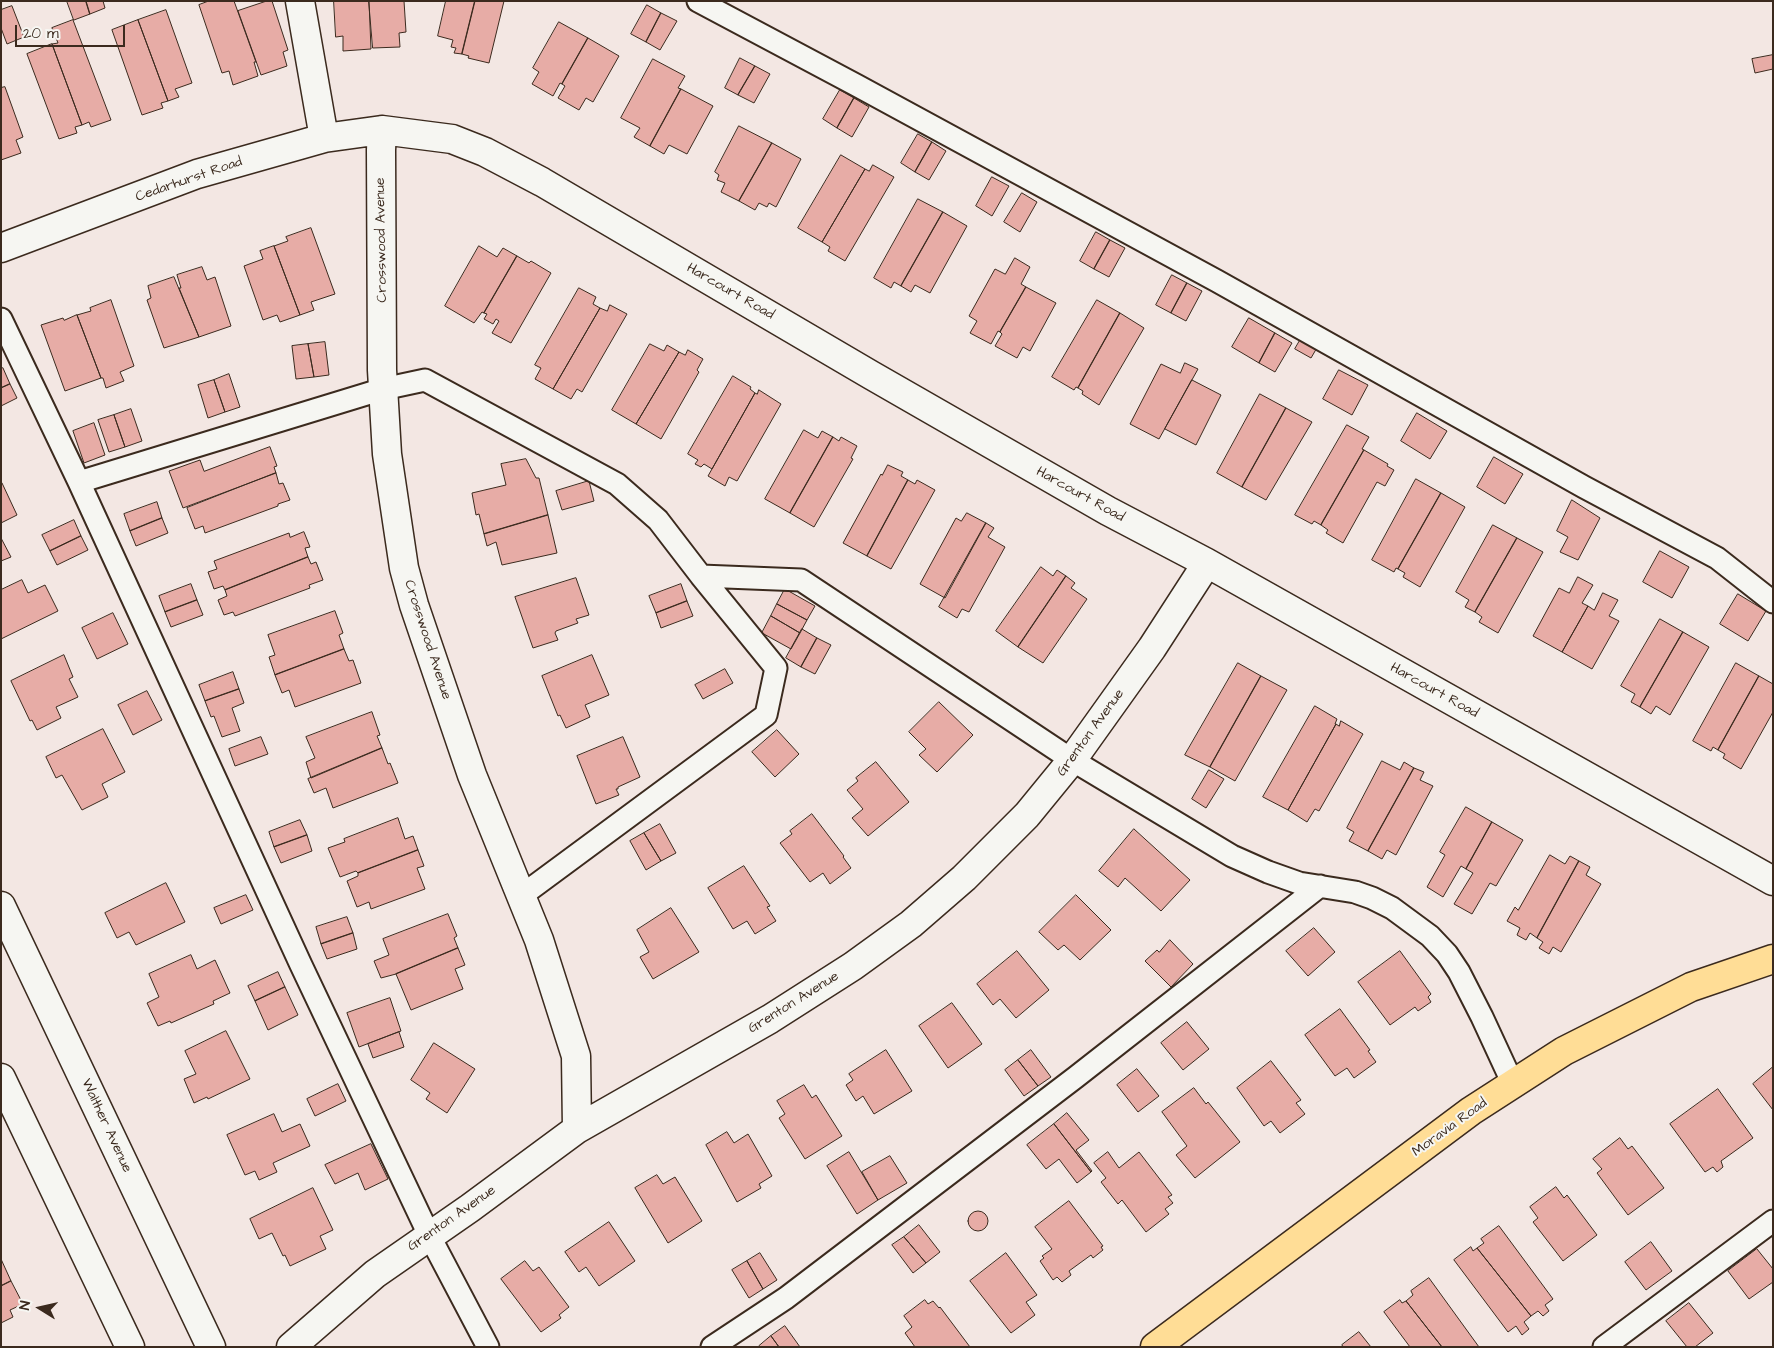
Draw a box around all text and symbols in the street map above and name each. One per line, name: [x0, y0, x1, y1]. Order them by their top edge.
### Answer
scale bar: [18, 15, 128, 47]
text: 20 m: [23, 23, 59, 44]
street label: Cedarhurst Road: [133, 154, 245, 206]
street label: Crosswood Avenue: [373, 177, 391, 303]
street label: Harcourt Road: [683, 260, 777, 324]
street label: Harcourt Road: [1033, 464, 1127, 526]
street label: Crosswood Avenue: [400, 578, 454, 702]
street label: Harcourt Road: [1387, 660, 1481, 722]
street label: Grenton Avenue: [1054, 686, 1128, 780]
street label: Grenton Avenue: [746, 968, 842, 1038]
street label: Walther Avenue: [77, 1076, 135, 1176]
street label: Moravia Road: [1409, 1095, 1491, 1161]
street label: Grenton Avenue: [405, 1182, 499, 1256]
north arrow: [15, 1283, 65, 1333]
text: N: [15, 1299, 36, 1311]

